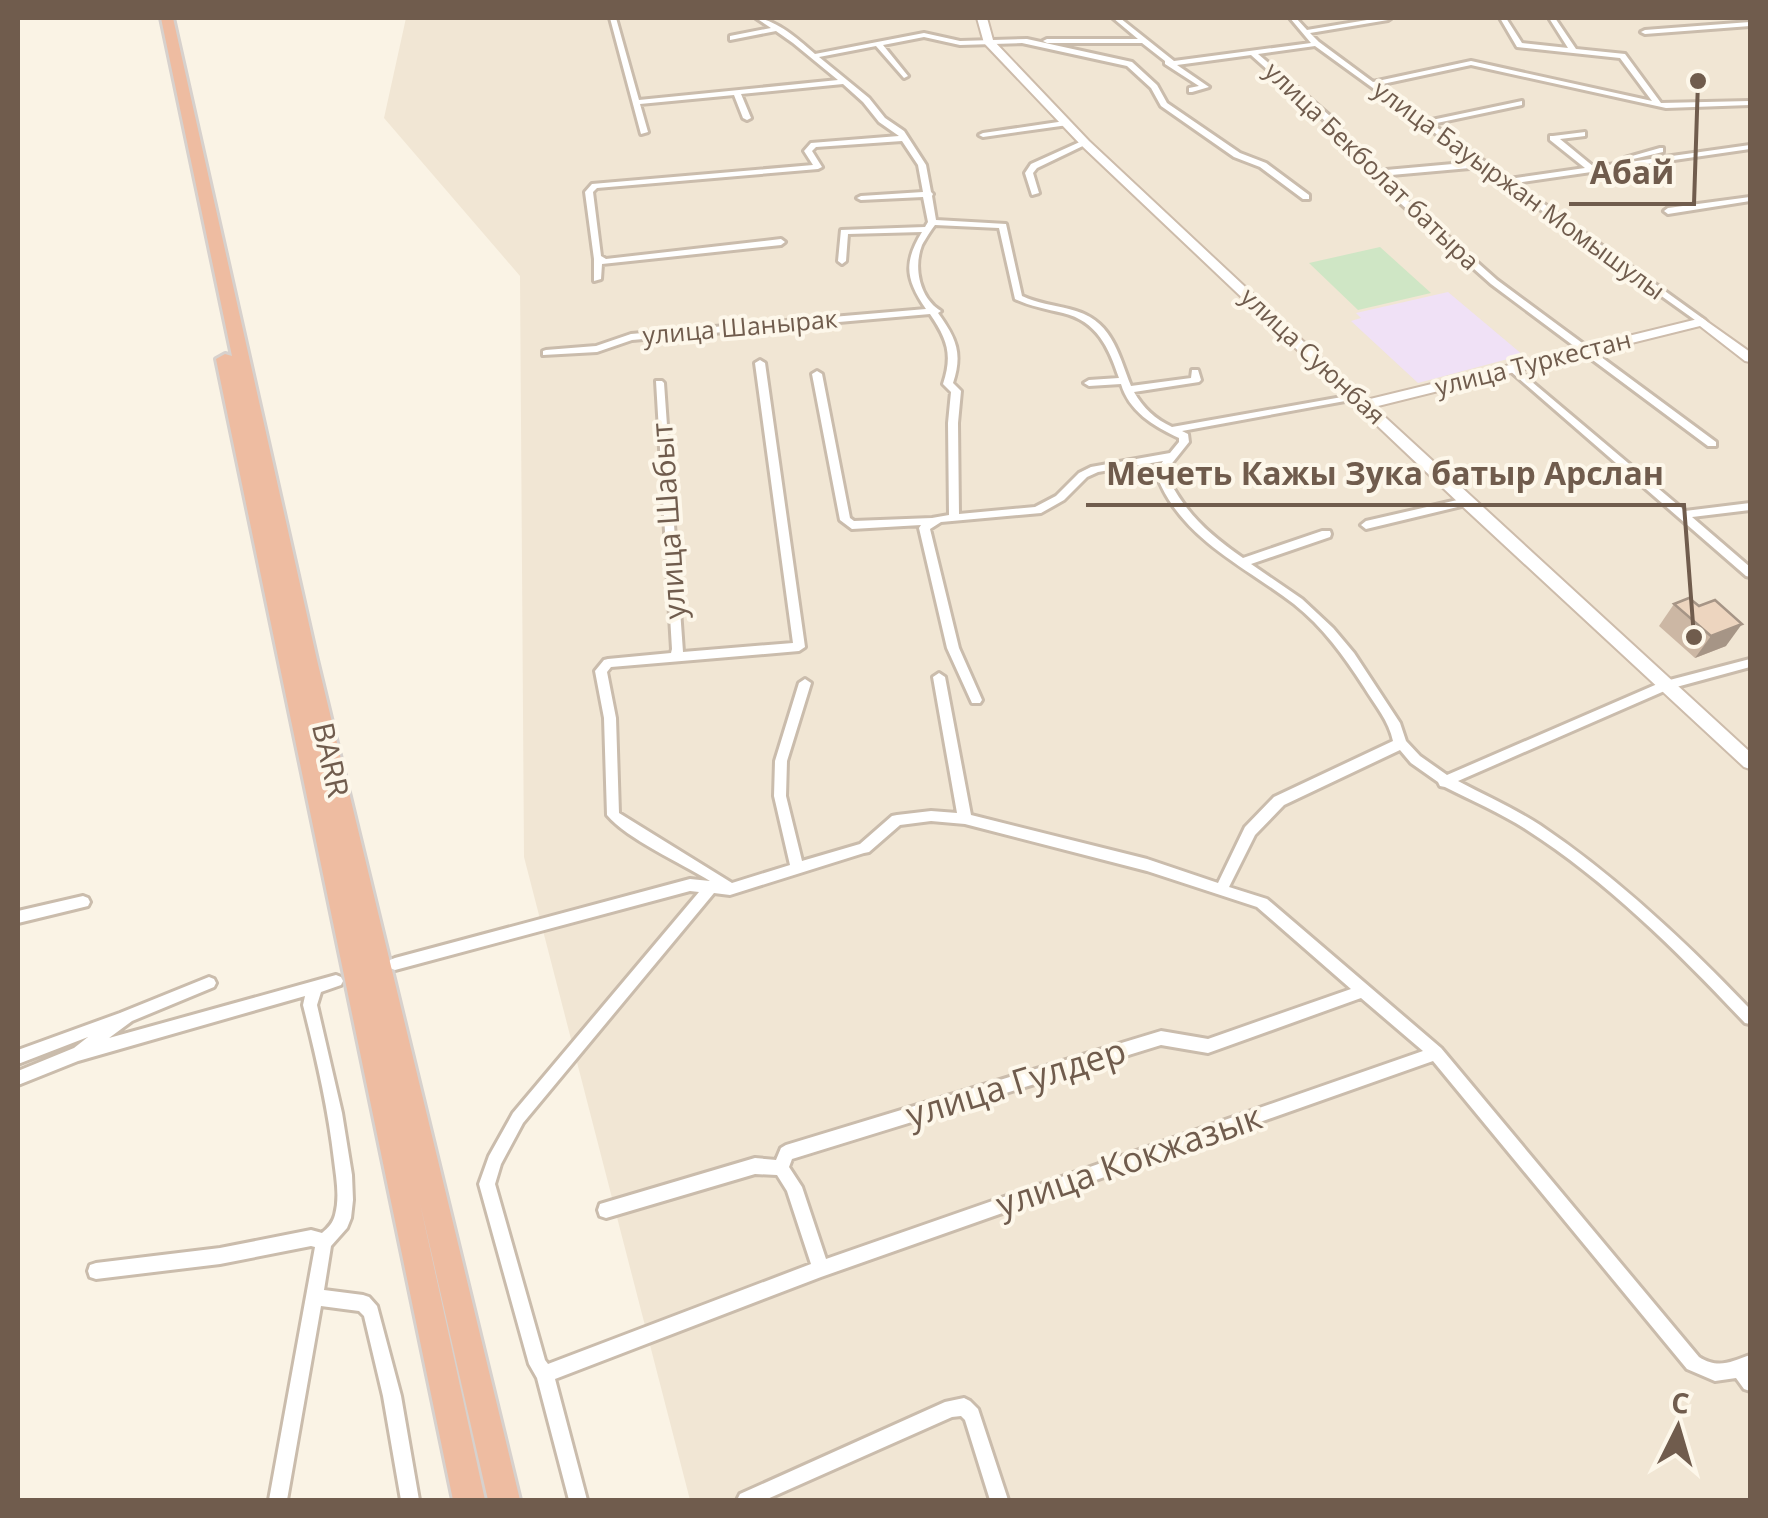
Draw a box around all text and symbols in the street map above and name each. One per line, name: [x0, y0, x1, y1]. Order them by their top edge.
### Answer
street label: улица Бекболат батыра: [1258, 54, 1487, 277]
street label: улица Бауыржан Момышулы: [1367, 72, 1672, 307]
callout: Абай: [1569, 142, 1694, 204]
text: Абай: [1590, 150, 1674, 193]
street label: улица Суюнбая: [1234, 279, 1393, 431]
street label: улица Шанырак: [641, 301, 839, 351]
street label: улица Туркестан: [1431, 321, 1634, 403]
street label: улица Шабыт: [640, 421, 695, 621]
callout: Мечеть Кажы Зука батыр Арслан: [1086, 443, 1684, 505]
text: Мечеть Кажы Зука батыр Арслан: [1106, 451, 1664, 494]
street label: BARR: [303, 718, 360, 801]
street label: улица Гулдер: [900, 1026, 1131, 1137]
street label: улица Кокжазык: [990, 1092, 1267, 1227]
north arrow: [1628, 1378, 1728, 1478]
text: С: [1670, 1382, 1691, 1422]

